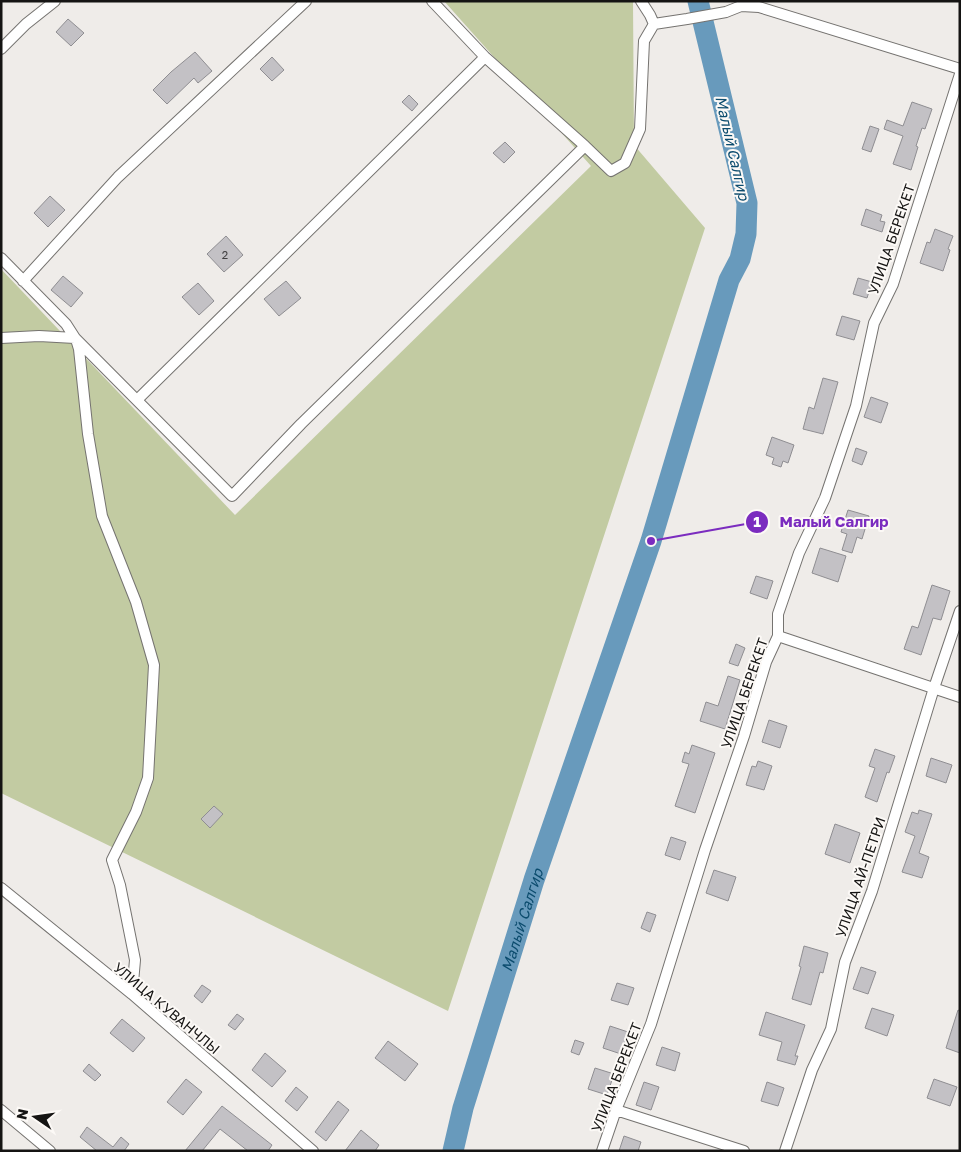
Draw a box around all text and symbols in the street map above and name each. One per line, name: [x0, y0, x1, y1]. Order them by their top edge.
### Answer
water label: Малый Салгир: [712, 94, 754, 204]
street label: УЛИЦА БЕРЕКЕТ: [864, 181, 918, 297]
house number: 2: [222, 248, 228, 261]
callout: Малый Салгир: [744, 507, 898, 537]
text: 1: [753, 512, 761, 530]
text: Малый Салгир: [780, 512, 888, 530]
street label: УЛИЦА БЕРЕКЕТ: [717, 635, 771, 751]
street label: УЛИЦА АЙ-ПЕТРИ: [831, 815, 889, 939]
water label: Малый Салгир: [497, 865, 547, 974]
street label: УЛИЦА КУВАНЧЛЫ: [110, 959, 224, 1057]
street label: УЛИЦА БЕРЕКЕТ: [587, 1020, 645, 1134]
north arrow: [10, 1092, 60, 1142]
text: N: [12, 1107, 31, 1121]

